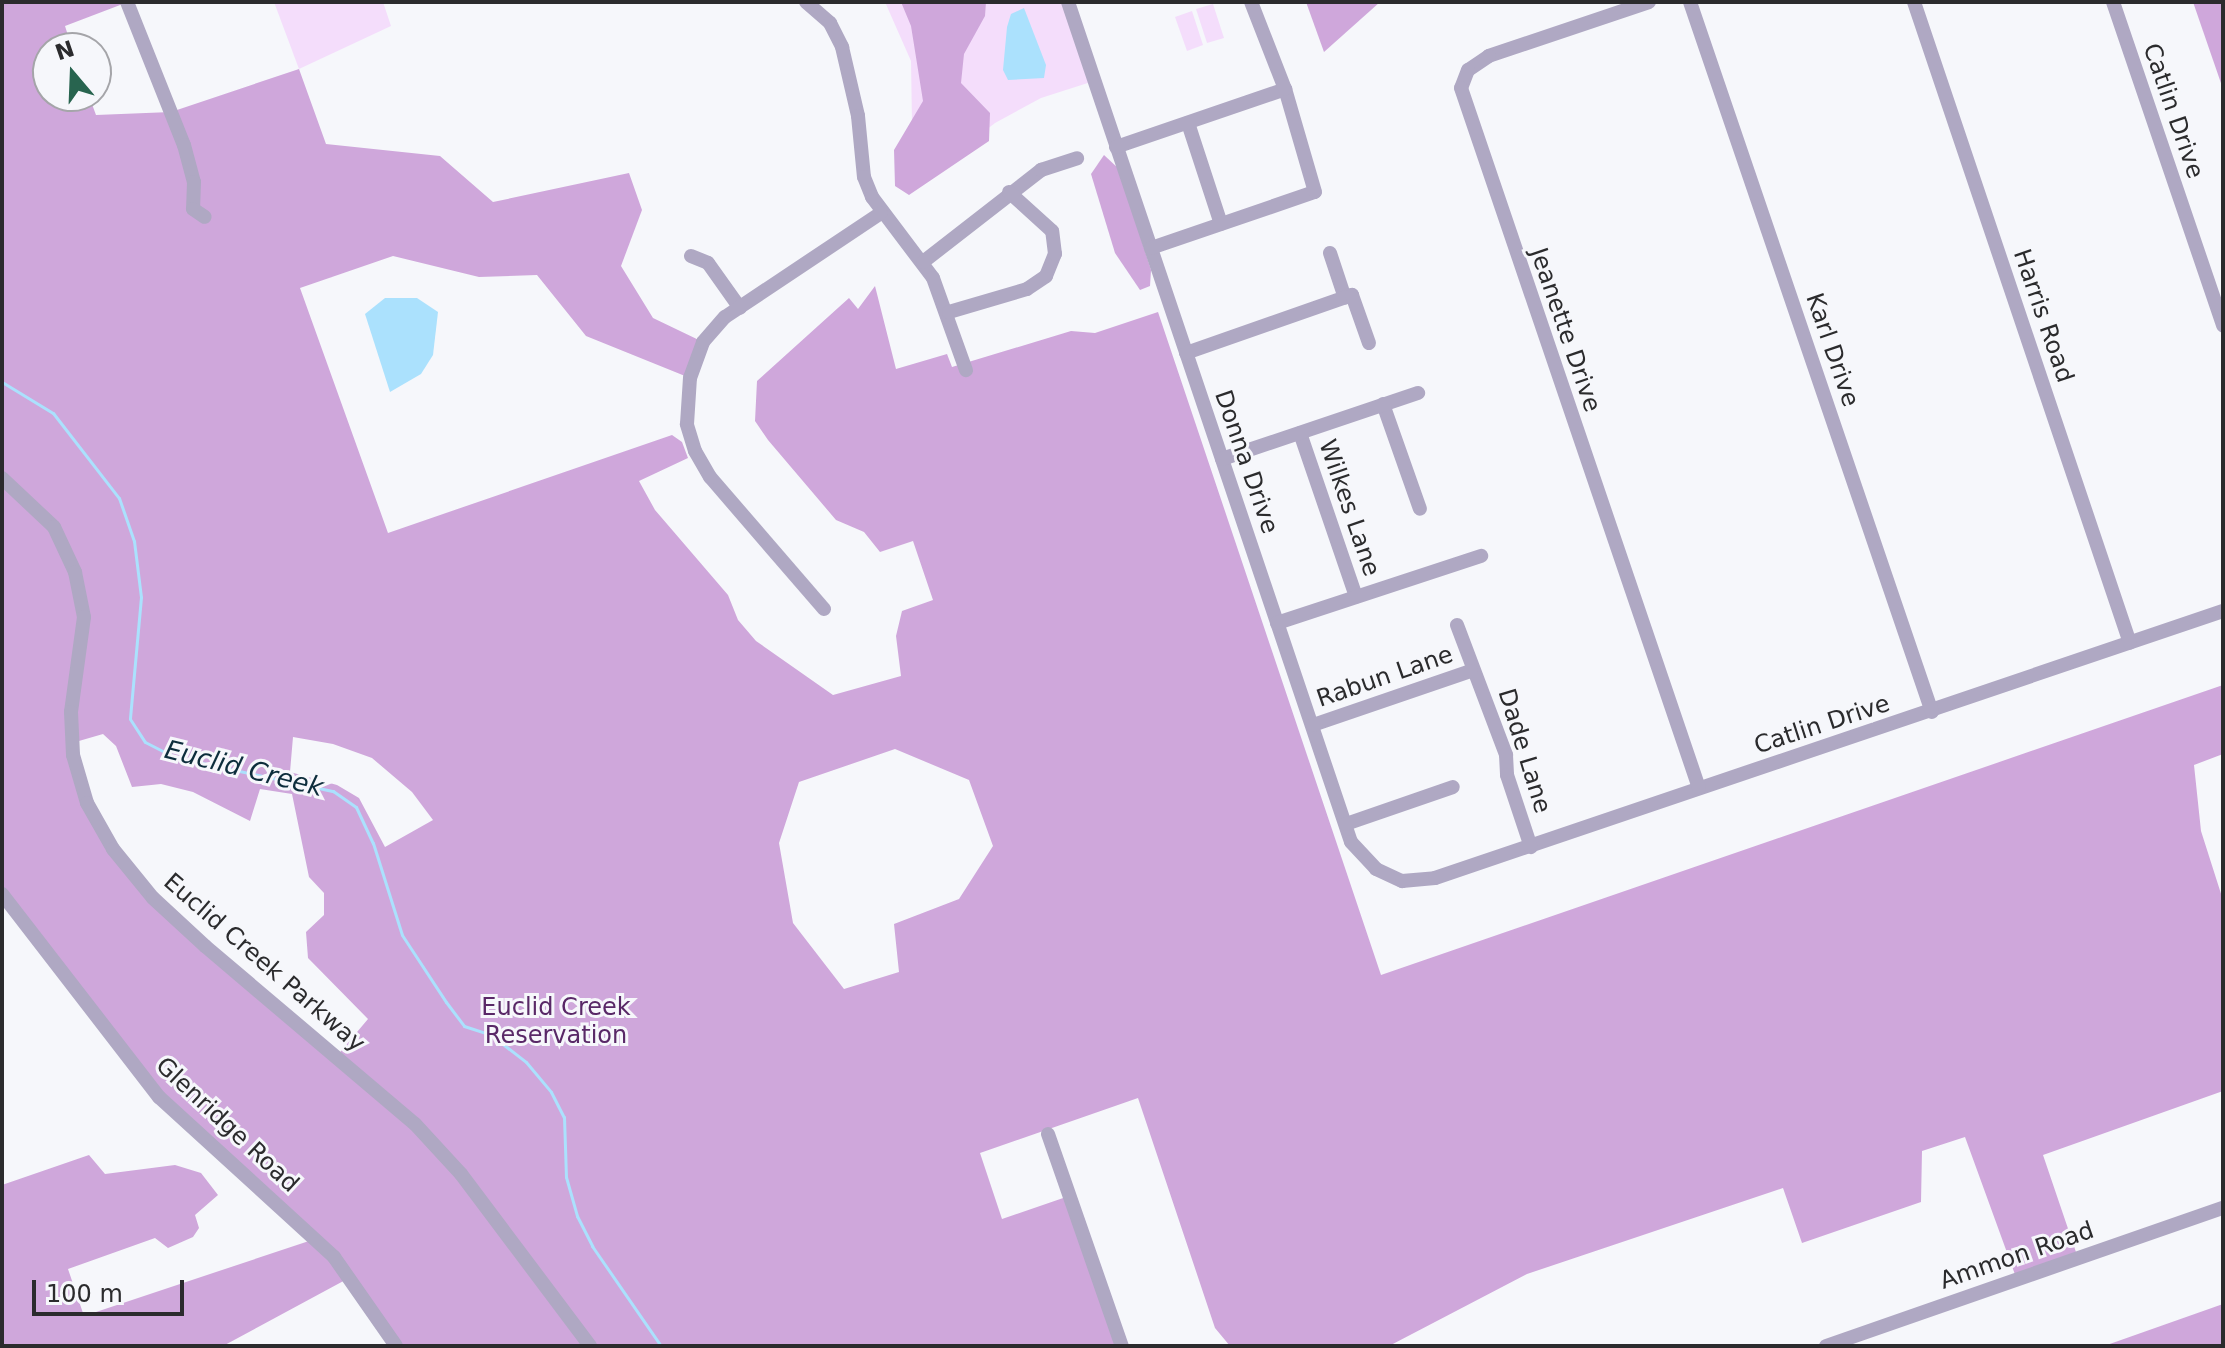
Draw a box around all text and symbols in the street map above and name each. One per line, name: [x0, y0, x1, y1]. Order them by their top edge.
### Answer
north arrow: [32, 32, 112, 112]
text: N: [52, 36, 77, 66]
street label: Catlin Drive: [2136, 40, 2210, 182]
street label: Jeanette Drive: [1523, 244, 1607, 416]
street label: Harris Road: [2007, 246, 2079, 386]
street label: Karl Drive: [1799, 289, 1865, 411]
street label: Donna Drive: [1208, 386, 1284, 538]
street label: Wilkes Lane: [1312, 436, 1386, 580]
street label: Rabun Lane: [1313, 640, 1457, 714]
street label: Dade Lane: [1491, 685, 1557, 817]
street label: Catlin Drive: [1750, 690, 1894, 760]
water label: Euclid Creek: [161, 734, 327, 804]
street label: Euclid Creek Parkway: [157, 868, 371, 1058]
park label: Euclid Creek Reservation: [481, 994, 631, 1050]
street label: Glenridge Road: [150, 1051, 304, 1199]
street label: Ammon Road: [1936, 1216, 2098, 1296]
scale bar: [36, 1264, 188, 1314]
text: 100 m: [46, 1280, 123, 1308]

